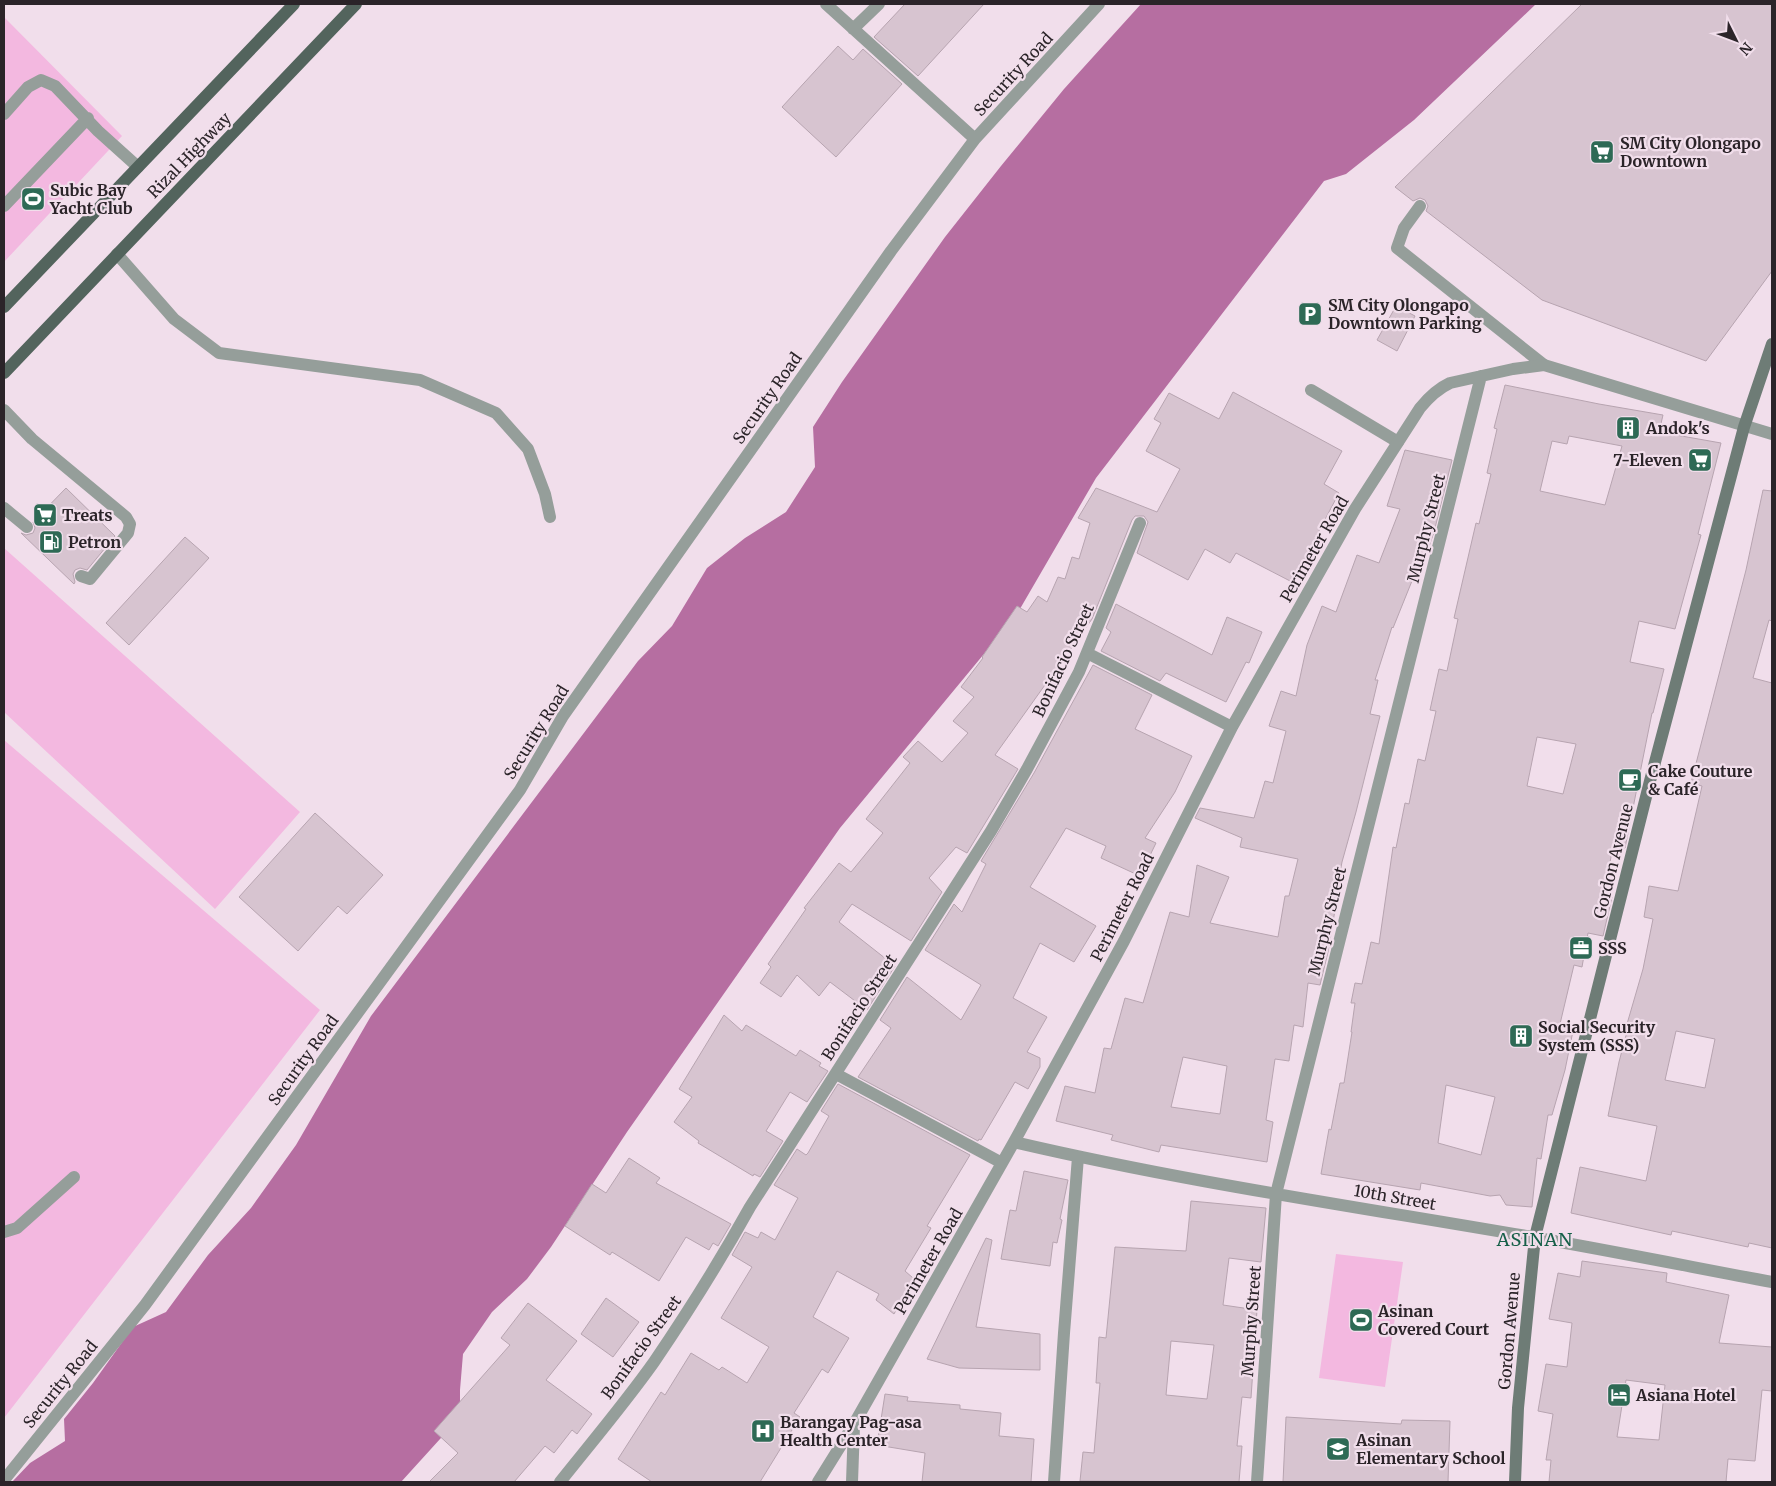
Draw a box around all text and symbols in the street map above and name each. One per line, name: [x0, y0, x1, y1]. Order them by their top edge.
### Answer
north arrow: [1711, 15, 1761, 65]
street label: Security Road: [969, 28, 1057, 120]
text: N: [1735, 39, 1756, 59]
street label: Rizal Highway: [143, 107, 235, 202]
place label: SM City Olongapo Downtown: [1620, 133, 1761, 171]
supermarket icon: SM City Olongapo Downtown: [1589, 139, 1615, 165]
place label: Subic Bay Yacht Club: [49, 180, 133, 218]
sports icon: Subic Bay Yacht Club: [20, 186, 46, 212]
place label: SM City Olongapo Downtown Parking: [1328, 295, 1482, 333]
parking icon: SM City Olongapo Downtown Parking: [1297, 301, 1323, 327]
street label: Security Road: [728, 348, 806, 447]
building icon: Andok's: [1615, 415, 1641, 441]
place label: Andok's: [1645, 418, 1710, 438]
supermarket icon: 7-Eleven: [1687, 447, 1713, 473]
place label: 7-Eleven: [1613, 450, 1682, 470]
street label: Murphy Street: [1403, 471, 1449, 584]
street label: Perimeter Road: [1276, 492, 1353, 606]
supermarket icon: Treats: [32, 502, 58, 528]
place label: Treats: [62, 505, 113, 525]
fuel station icon: Petron: [38, 529, 64, 555]
place label: Petron: [68, 532, 121, 552]
street label: Bonifacio Street: [1028, 599, 1098, 720]
street label: Security Road: [499, 681, 573, 783]
place label: Cake Couture & Café: [1648, 761, 1753, 799]
cafe icon: Cake Couture & Café: [1617, 767, 1643, 793]
street label: Gordon Avenue: [1589, 802, 1637, 920]
street label: Perimeter Road: [1086, 849, 1158, 965]
street label: Murphy Street: [1304, 864, 1350, 977]
office icon: SSS: [1568, 935, 1594, 961]
place label: SSS: [1598, 938, 1627, 958]
street label: Bonifacio Street: [817, 949, 901, 1064]
street label: Security Road: [264, 1011, 343, 1109]
place label: Social Security System (SSS): [1538, 1017, 1656, 1055]
building icon: Social Security System (SSS): [1508, 1023, 1534, 1049]
street label: 10th Street: [1352, 1180, 1438, 1214]
street label: Perimeter Road: [890, 1204, 967, 1318]
district label: ASINAN: [1496, 1228, 1573, 1251]
street label: Murphy Street: [1237, 1264, 1265, 1377]
street label: Gordon Avenue: [1494, 1272, 1524, 1390]
street label: Bonifacio Street: [597, 1291, 686, 1403]
place label: Asinan Covered Court: [1377, 1301, 1490, 1339]
sports icon: Asinan Covered Court: [1348, 1307, 1374, 1333]
street label: Security Road: [19, 1336, 102, 1432]
hotel icon: Asiana Hotel: [1606, 1382, 1632, 1408]
place label: Asiana Hotel: [1635, 1385, 1736, 1405]
place label: Barangay Pag-asa Health Center: [780, 1412, 922, 1450]
hospital icon: Barangay Pag-asa Health Center: [750, 1418, 776, 1444]
place label: Asinan Elementary School: [1355, 1430, 1505, 1468]
school or university icon: Asinan Elementary School: [1325, 1436, 1351, 1462]

